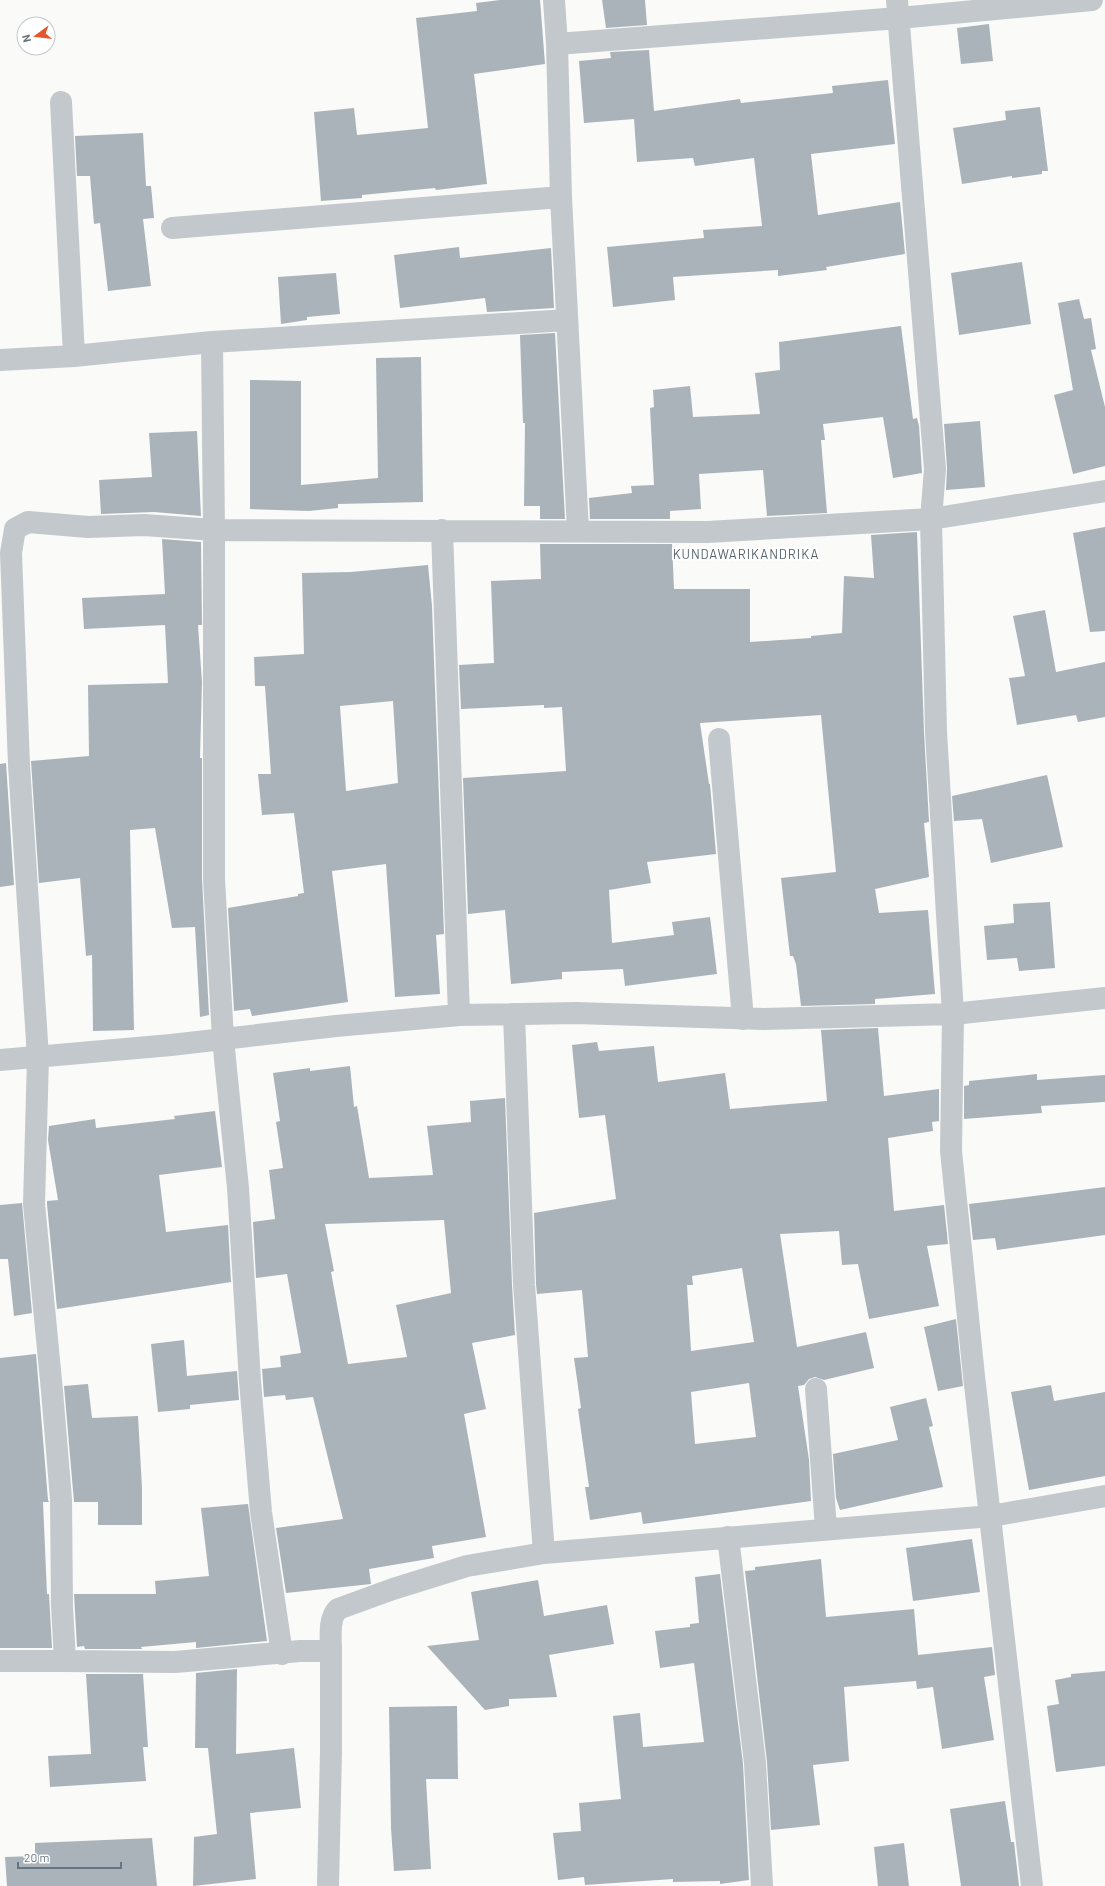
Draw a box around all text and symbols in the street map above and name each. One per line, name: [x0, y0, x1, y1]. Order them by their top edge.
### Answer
north arrow: [16, 16, 56, 56]
text: N: [19, 33, 33, 44]
district label: KUNDAWARIKANDRIKA: [673, 546, 819, 562]
scale bar: [18, 1844, 121, 1870]
text: 20 m: [24, 1850, 50, 1864]

